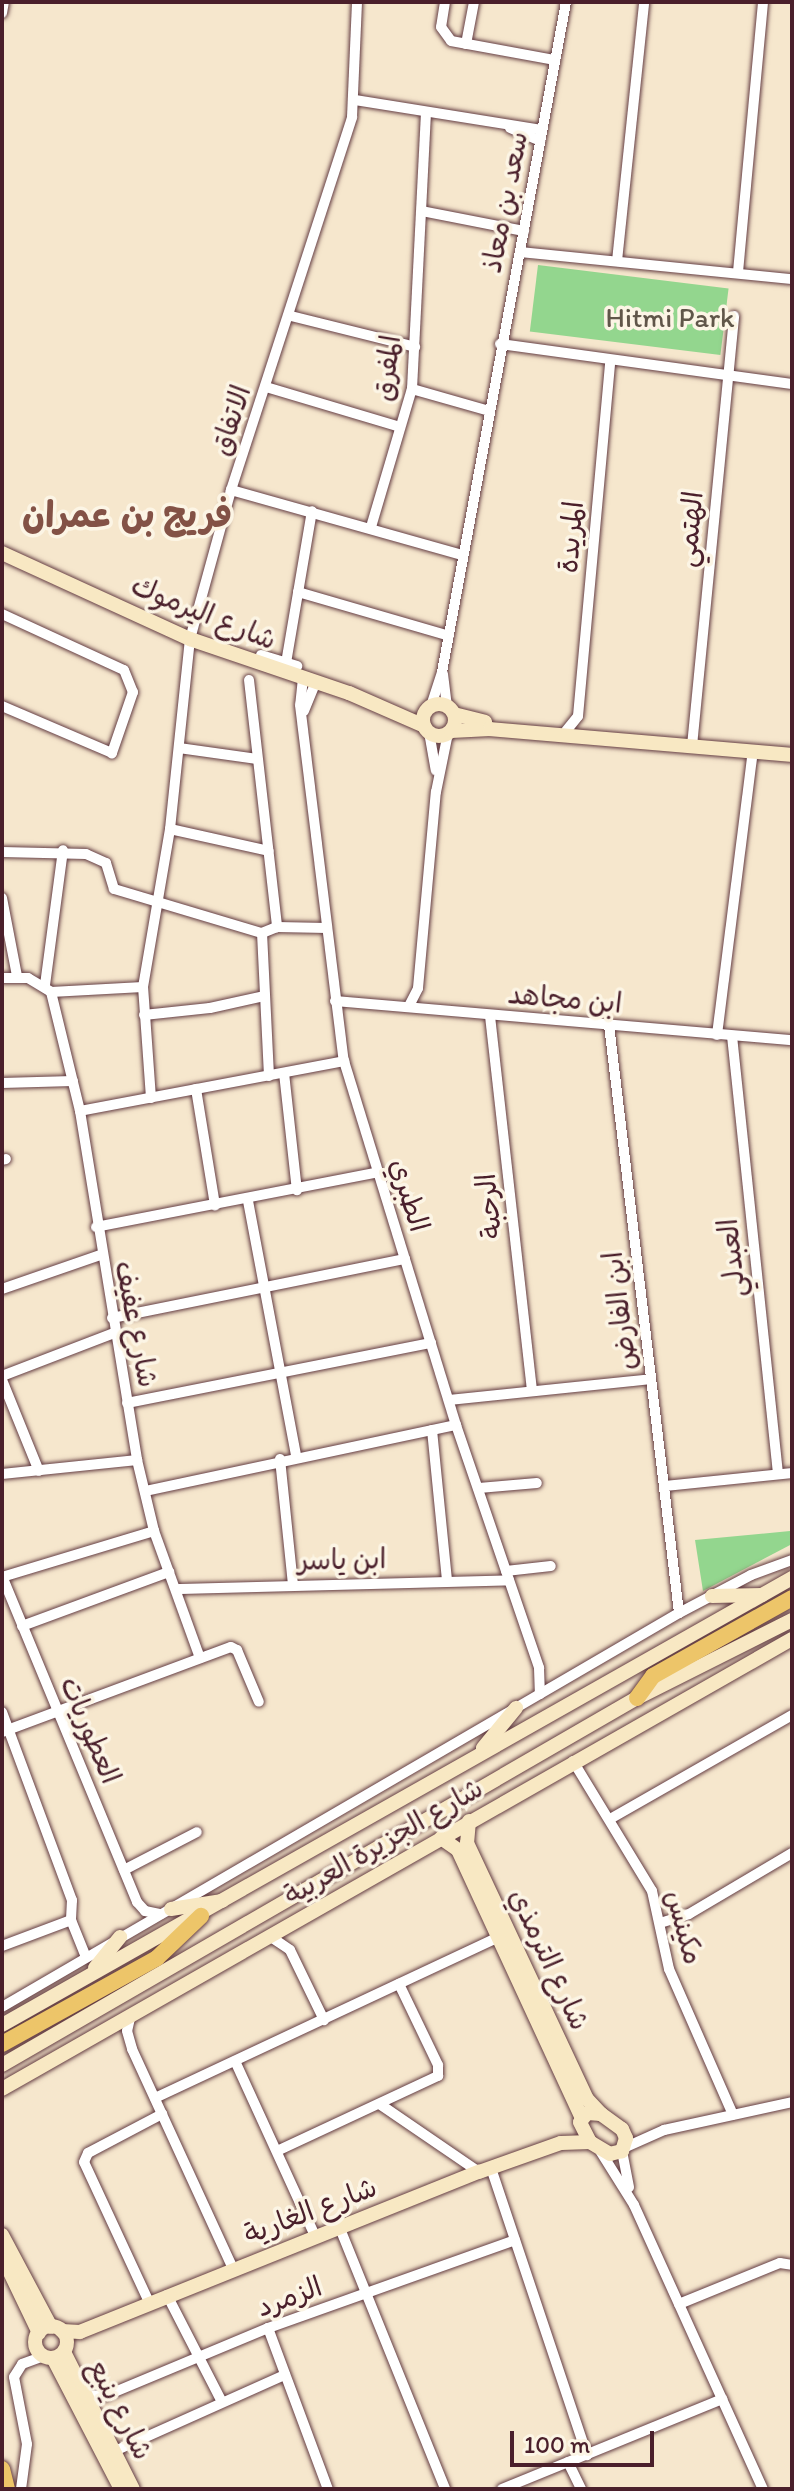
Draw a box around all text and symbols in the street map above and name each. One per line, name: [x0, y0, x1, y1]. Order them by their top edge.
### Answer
street label: سعد بن معاذ: [474, 128, 534, 276]
park label: Hitmi Park: [606, 300, 734, 334]
street label: المفرق: [365, 333, 407, 403]
street label: الاتفاق: [202, 381, 258, 459]
street label: الهتمي: [668, 489, 710, 569]
district label: فريج بن عمران: [22, 493, 232, 537]
street label: المريدة: [550, 500, 590, 574]
street label: شارع اليرموك: [127, 568, 281, 656]
street label: ابن مجاهد: [506, 976, 624, 1020]
street label: الطبري: [383, 1154, 437, 1236]
street label: الرحبة: [468, 1172, 508, 1240]
street label: العبدلي: [710, 1217, 752, 1299]
street label: ابن الفارض: [595, 1250, 643, 1372]
street label: شارع عفيف: [108, 1258, 166, 1390]
street label: ابن ياسر: [297, 1541, 387, 1577]
street label: العطوريات: [53, 1671, 129, 1789]
street label: شارع الجزيرة العربية: [277, 1770, 489, 1912]
street label: شارع الترمذي: [503, 1883, 597, 2035]
street label: مكينس: [659, 1886, 711, 1968]
street label: شارع الغارية: [239, 2169, 381, 2251]
street label: الزمرد: [252, 2269, 326, 2323]
street label: شارع ينبع: [81, 2353, 161, 2465]
scale bar: [514, 2415, 658, 2465]
text: 100 m: [524, 2430, 590, 2459]

